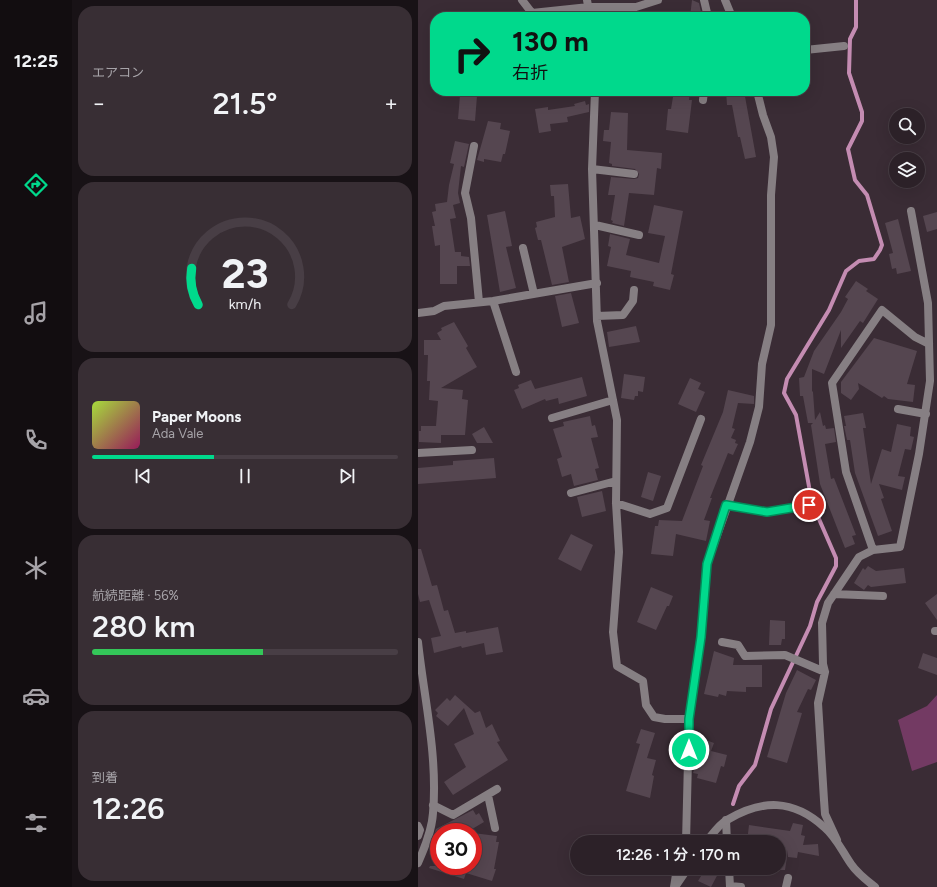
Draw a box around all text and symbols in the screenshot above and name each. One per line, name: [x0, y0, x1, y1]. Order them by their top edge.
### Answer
text: 130 m: [512, 24, 589, 58]
icon: right: [446, 28, 498, 80]
text: 12:25: [14, 50, 58, 72]
text: 右折: [512, 62, 548, 84]
text: エアコン: [92, 65, 144, 80]
text: 21.5°: [212, 85, 278, 122]
text: −: [92, 90, 106, 117]
text: +: [384, 90, 398, 117]
map controls: [889, 108, 925, 188]
button: search: [889, 108, 925, 144]
button: layers: [889, 152, 925, 188]
icon: directions: [22, 171, 50, 199]
text: 23: [221, 248, 269, 298]
text: km/h: [229, 295, 261, 313]
icon: music: [22, 299, 50, 327]
text: Paper Moons: [152, 408, 241, 426]
icon: phone: [22, 426, 50, 454]
text: Ada Vale: [152, 426, 203, 441]
icon: previous: [132, 465, 154, 487]
icon: pause: [234, 465, 256, 487]
icon: next: [336, 465, 358, 487]
pin: [792, 488, 826, 522]
icon: arrive: [798, 494, 820, 516]
icon: climate: [22, 554, 50, 582]
text: 航続距離 · 56%: [92, 588, 179, 603]
text: 280 km: [92, 608, 196, 645]
icon: car: [22, 682, 50, 710]
position arrow: [668, 729, 710, 771]
text: 到着: [92, 770, 118, 785]
text: 12:26: [92, 790, 165, 827]
icon: filters: [22, 809, 50, 837]
speed limit sign: 30: [430, 823, 482, 875]
text: 12:26 · 1 分 · 170 m: [616, 846, 740, 864]

